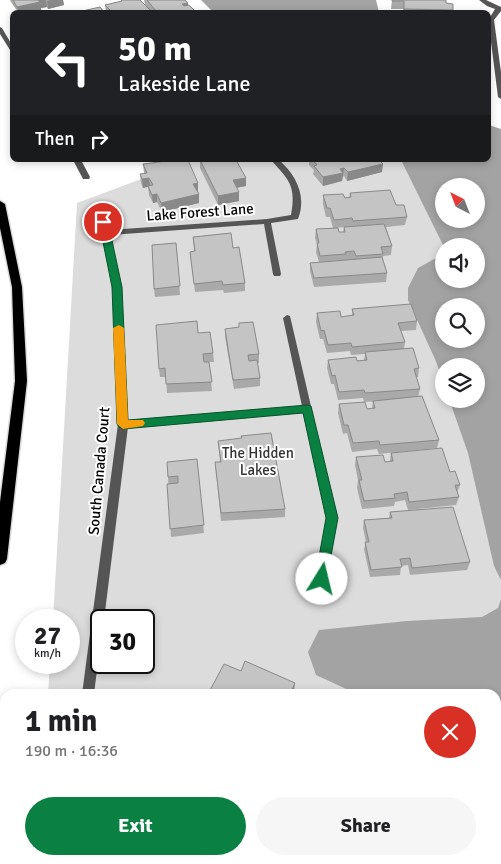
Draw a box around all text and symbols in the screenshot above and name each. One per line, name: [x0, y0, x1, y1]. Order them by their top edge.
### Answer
text: 50 m: [118, 27, 192, 70]
icon: left: [35, 30, 100, 95]
text: Lakeside Lane: [118, 70, 251, 97]
icon: right: [85, 125, 113, 153]
text: Then: [35, 127, 75, 151]
north arrow: [435, 178, 485, 228]
map controls: [435, 178, 485, 408]
street label: Lake Forest Lane: [146, 199, 254, 225]
pin: [82, 201, 124, 243]
icon: arrive: [89, 208, 117, 236]
button: sound: [435, 238, 485, 288]
button: search: [435, 298, 485, 348]
button: layers: [435, 358, 485, 408]
street label: South Canada Court: [84, 406, 114, 536]
park label: The Hidden Lakes: [222, 444, 294, 479]
position arrow: [295, 552, 347, 604]
speed limit sign: 30: [90, 609, 155, 674]
text: 27: [34, 620, 61, 651]
text: km/h: [34, 646, 61, 661]
text: 1 min: [25, 703, 97, 740]
button: close: [424, 706, 476, 758]
text: 190 m · 16:36: [25, 741, 118, 761]
button: Exit: [25, 797, 246, 855]
button: Share: [256, 797, 476, 855]

